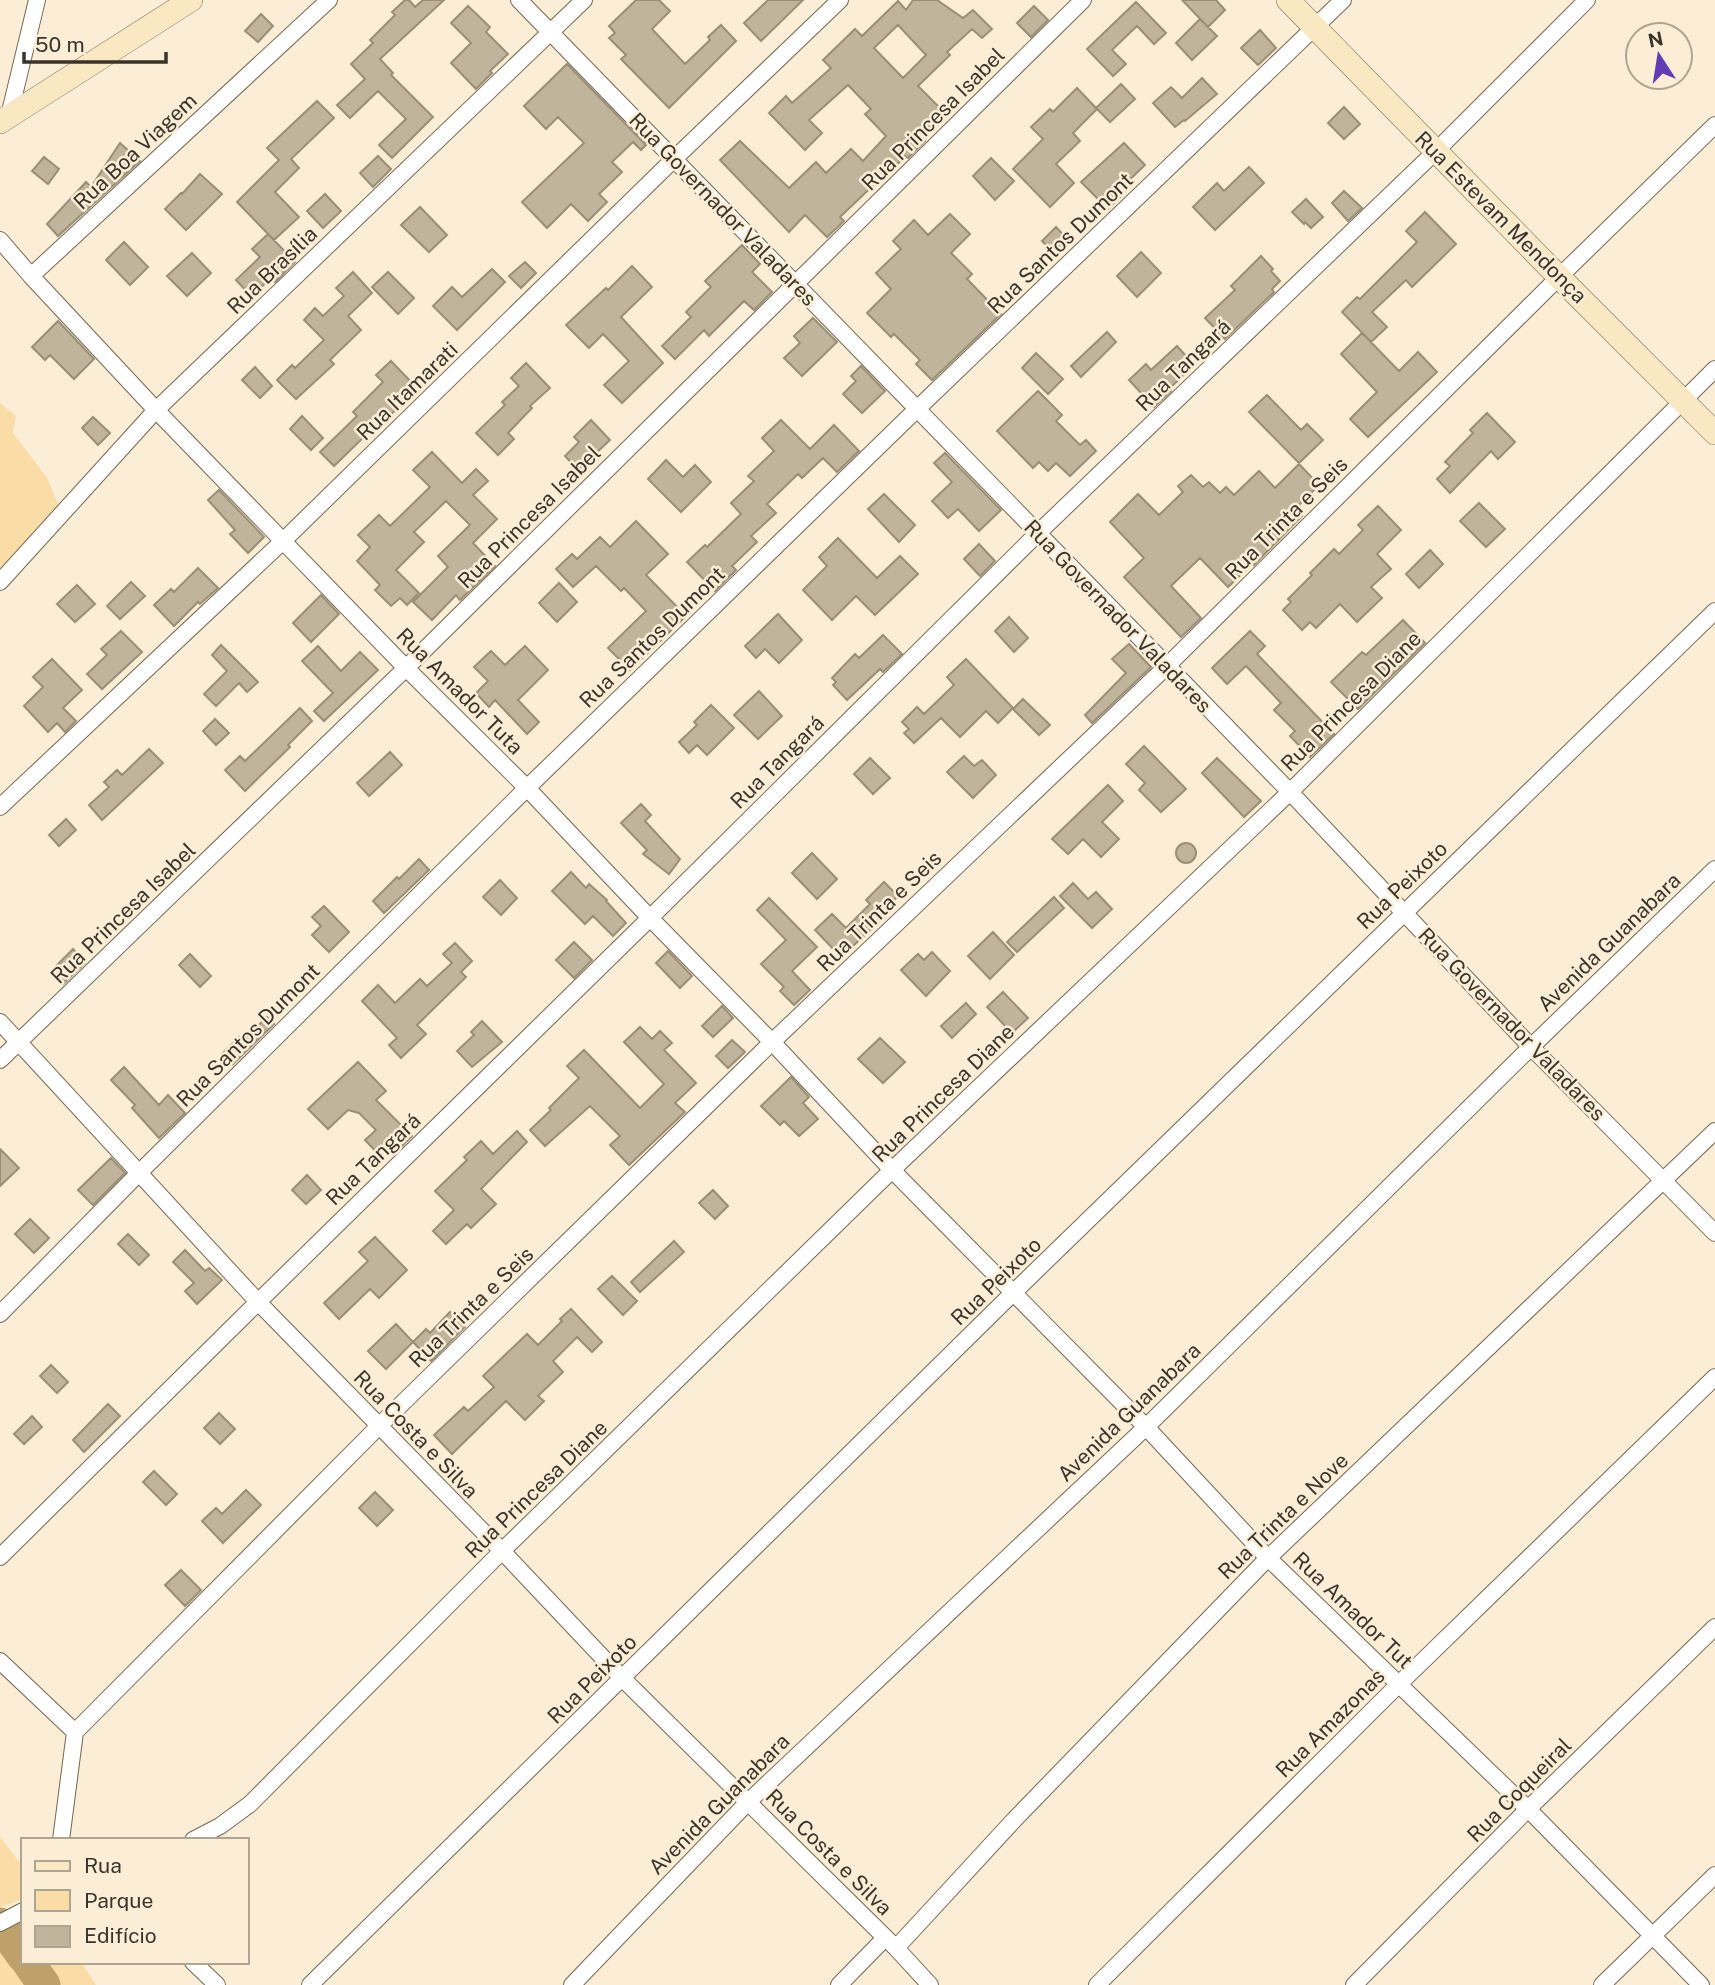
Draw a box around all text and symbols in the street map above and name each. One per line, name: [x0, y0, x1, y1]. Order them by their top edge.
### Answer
scale bar: [24, 21, 166, 65]
north arrow: [1624, 21, 1694, 91]
text: N: [1646, 27, 1665, 52]
text: 50 m: [35, 32, 85, 57]
street label: Rua Princesa Isabel: [856, 42, 1010, 196]
street label: Rua Boa Viagem: [68, 88, 202, 214]
street label: Rua Governador Valadares: [624, 107, 822, 311]
street label: Rua Estevam Mendonça: [1410, 126, 1592, 308]
street label: Rua Santos Dumont: [982, 167, 1138, 319]
street label: Rua Brasília: [222, 221, 322, 319]
street label: Rua Tangará: [1131, 314, 1235, 416]
street label: Rua Itamarati: [351, 337, 463, 445]
street label: Rua Princesa Isabel: [452, 440, 606, 594]
street label: Rua Trinta e Seis: [1219, 451, 1353, 585]
street label: Rua Governador Valadares: [1019, 514, 1217, 718]
street label: Rua Santos Dumont: [574, 561, 730, 713]
street label: Rua Amador Tuta: [392, 623, 528, 759]
street label: Rua Princesa Diane: [1276, 626, 1426, 776]
street label: Rua Tangará: [725, 710, 829, 814]
street label: Rua Peixoto: [1352, 836, 1452, 934]
street label: Rua Princesa Isabel: [45, 837, 201, 989]
street label: Rua Trinta e Seis: [812, 845, 946, 977]
street label: Avenida Guanabara: [1532, 867, 1686, 1017]
street label: Rua Governador Valadares: [1413, 922, 1611, 1126]
street label: Rua Santos Dumont: [171, 958, 325, 1112]
street label: Rua Princesa Diane: [867, 1019, 1019, 1167]
street label: Rua Tangará: [321, 1108, 425, 1210]
street label: Rua Peixoto: [946, 1232, 1046, 1330]
street label: Rua Trinta e Seis: [404, 1241, 538, 1373]
street label: Avenida Guanabara: [1052, 1337, 1206, 1487]
street label: Rua Costa e Silva: [349, 1365, 483, 1503]
street label: Rua Princesa Diane: [460, 1415, 612, 1563]
street label: Rua Trinta e Nove: [1213, 1448, 1353, 1584]
street label: Rua Amador Tut: [1288, 1546, 1418, 1674]
street label: Rua Peixoto: [542, 1629, 642, 1729]
street label: Rua Amazonas: [1270, 1663, 1390, 1783]
street label: Avenida Guanabara: [643, 1728, 795, 1880]
street label: Rua Coqueiral: [1462, 1733, 1576, 1847]
street label: Rua Costa e Silva: [761, 1784, 897, 1920]
legend: [21, 1838, 248, 1964]
text: Rua: [84, 1853, 122, 1878]
text: Parque: [84, 1888, 153, 1913]
text: Edifício: [84, 1923, 157, 1948]

